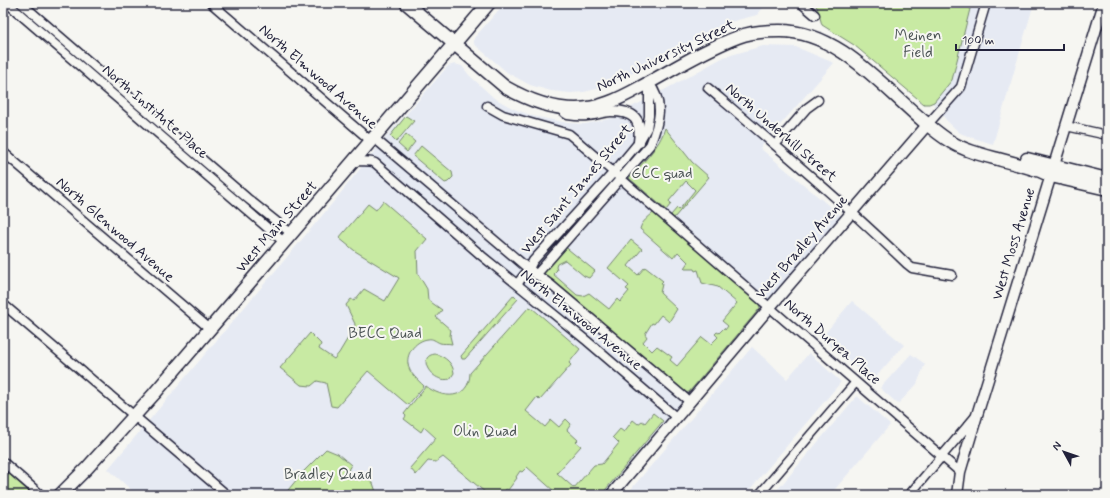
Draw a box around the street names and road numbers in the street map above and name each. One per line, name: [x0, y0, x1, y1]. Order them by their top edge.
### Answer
street label: North University Street: [593, 15, 739, 97]
street label: North Elmwood Avenue: [254, 20, 382, 134]
street label: North Institute Place: [98, 60, 212, 164]
street label: North Underhill Street: [721, 79, 841, 187]
street label: West Saint James Street: [517, 120, 638, 258]
street label: North Glenwood Avenue: [51, 173, 179, 287]
street label: West Main Street: [232, 177, 322, 277]
street label: West Moss Avenue: [987, 185, 1041, 302]
street label: West Bradley Avenue: [751, 191, 853, 303]
street label: North Elmwood Avenue: [516, 265, 646, 375]
street label: North Duryea Place: [779, 294, 885, 390]

